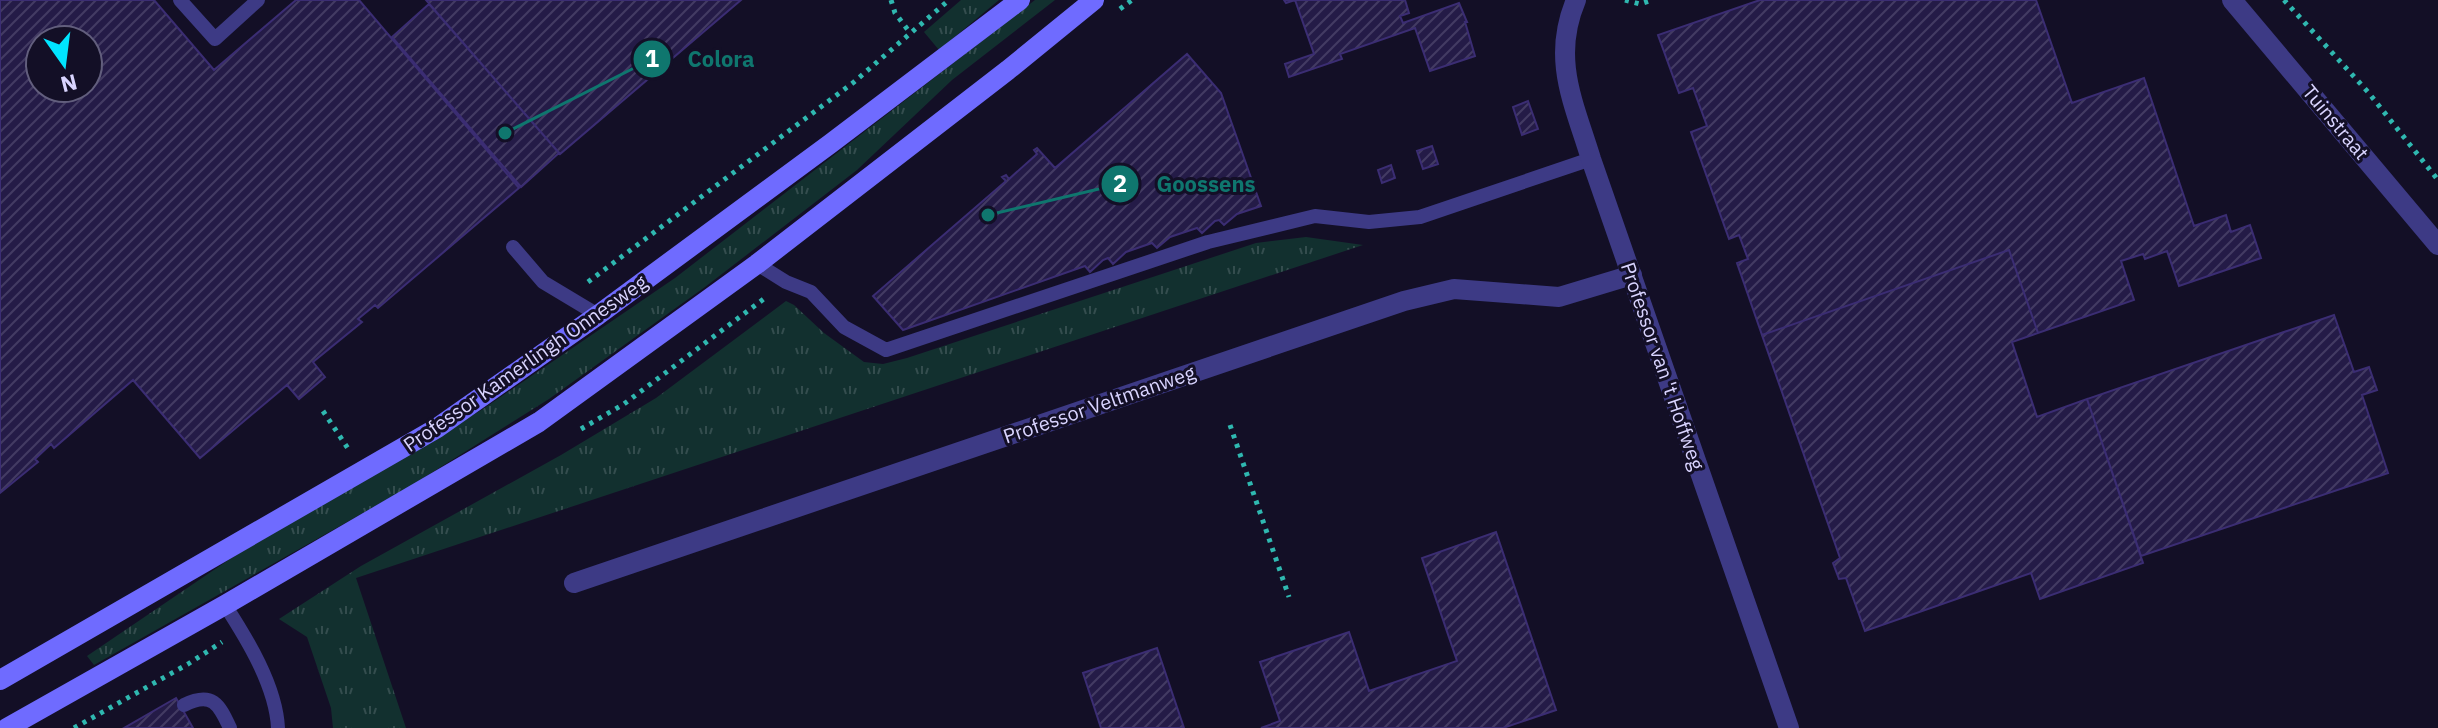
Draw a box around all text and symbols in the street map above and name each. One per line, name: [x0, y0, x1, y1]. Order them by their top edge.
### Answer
north arrow: [24, 24, 104, 104]
callout: Colora: [632, 36, 771, 82]
text: 1: [645, 42, 659, 74]
text: Colora: [688, 44, 754, 73]
text: N: [58, 68, 80, 100]
street label: Tuinstraat: [2297, 79, 2375, 165]
callout: Goossens: [1100, 161, 1271, 207]
text: 2: [1113, 167, 1127, 199]
text: Goossens: [1156, 169, 1256, 198]
street label: Professor van 't Hoffweg: [1615, 258, 1711, 474]
street label: Professor Kamerlingh Onnesweg: [398, 268, 653, 458]
street label: Professor Veltmanweg: [999, 358, 1199, 450]

